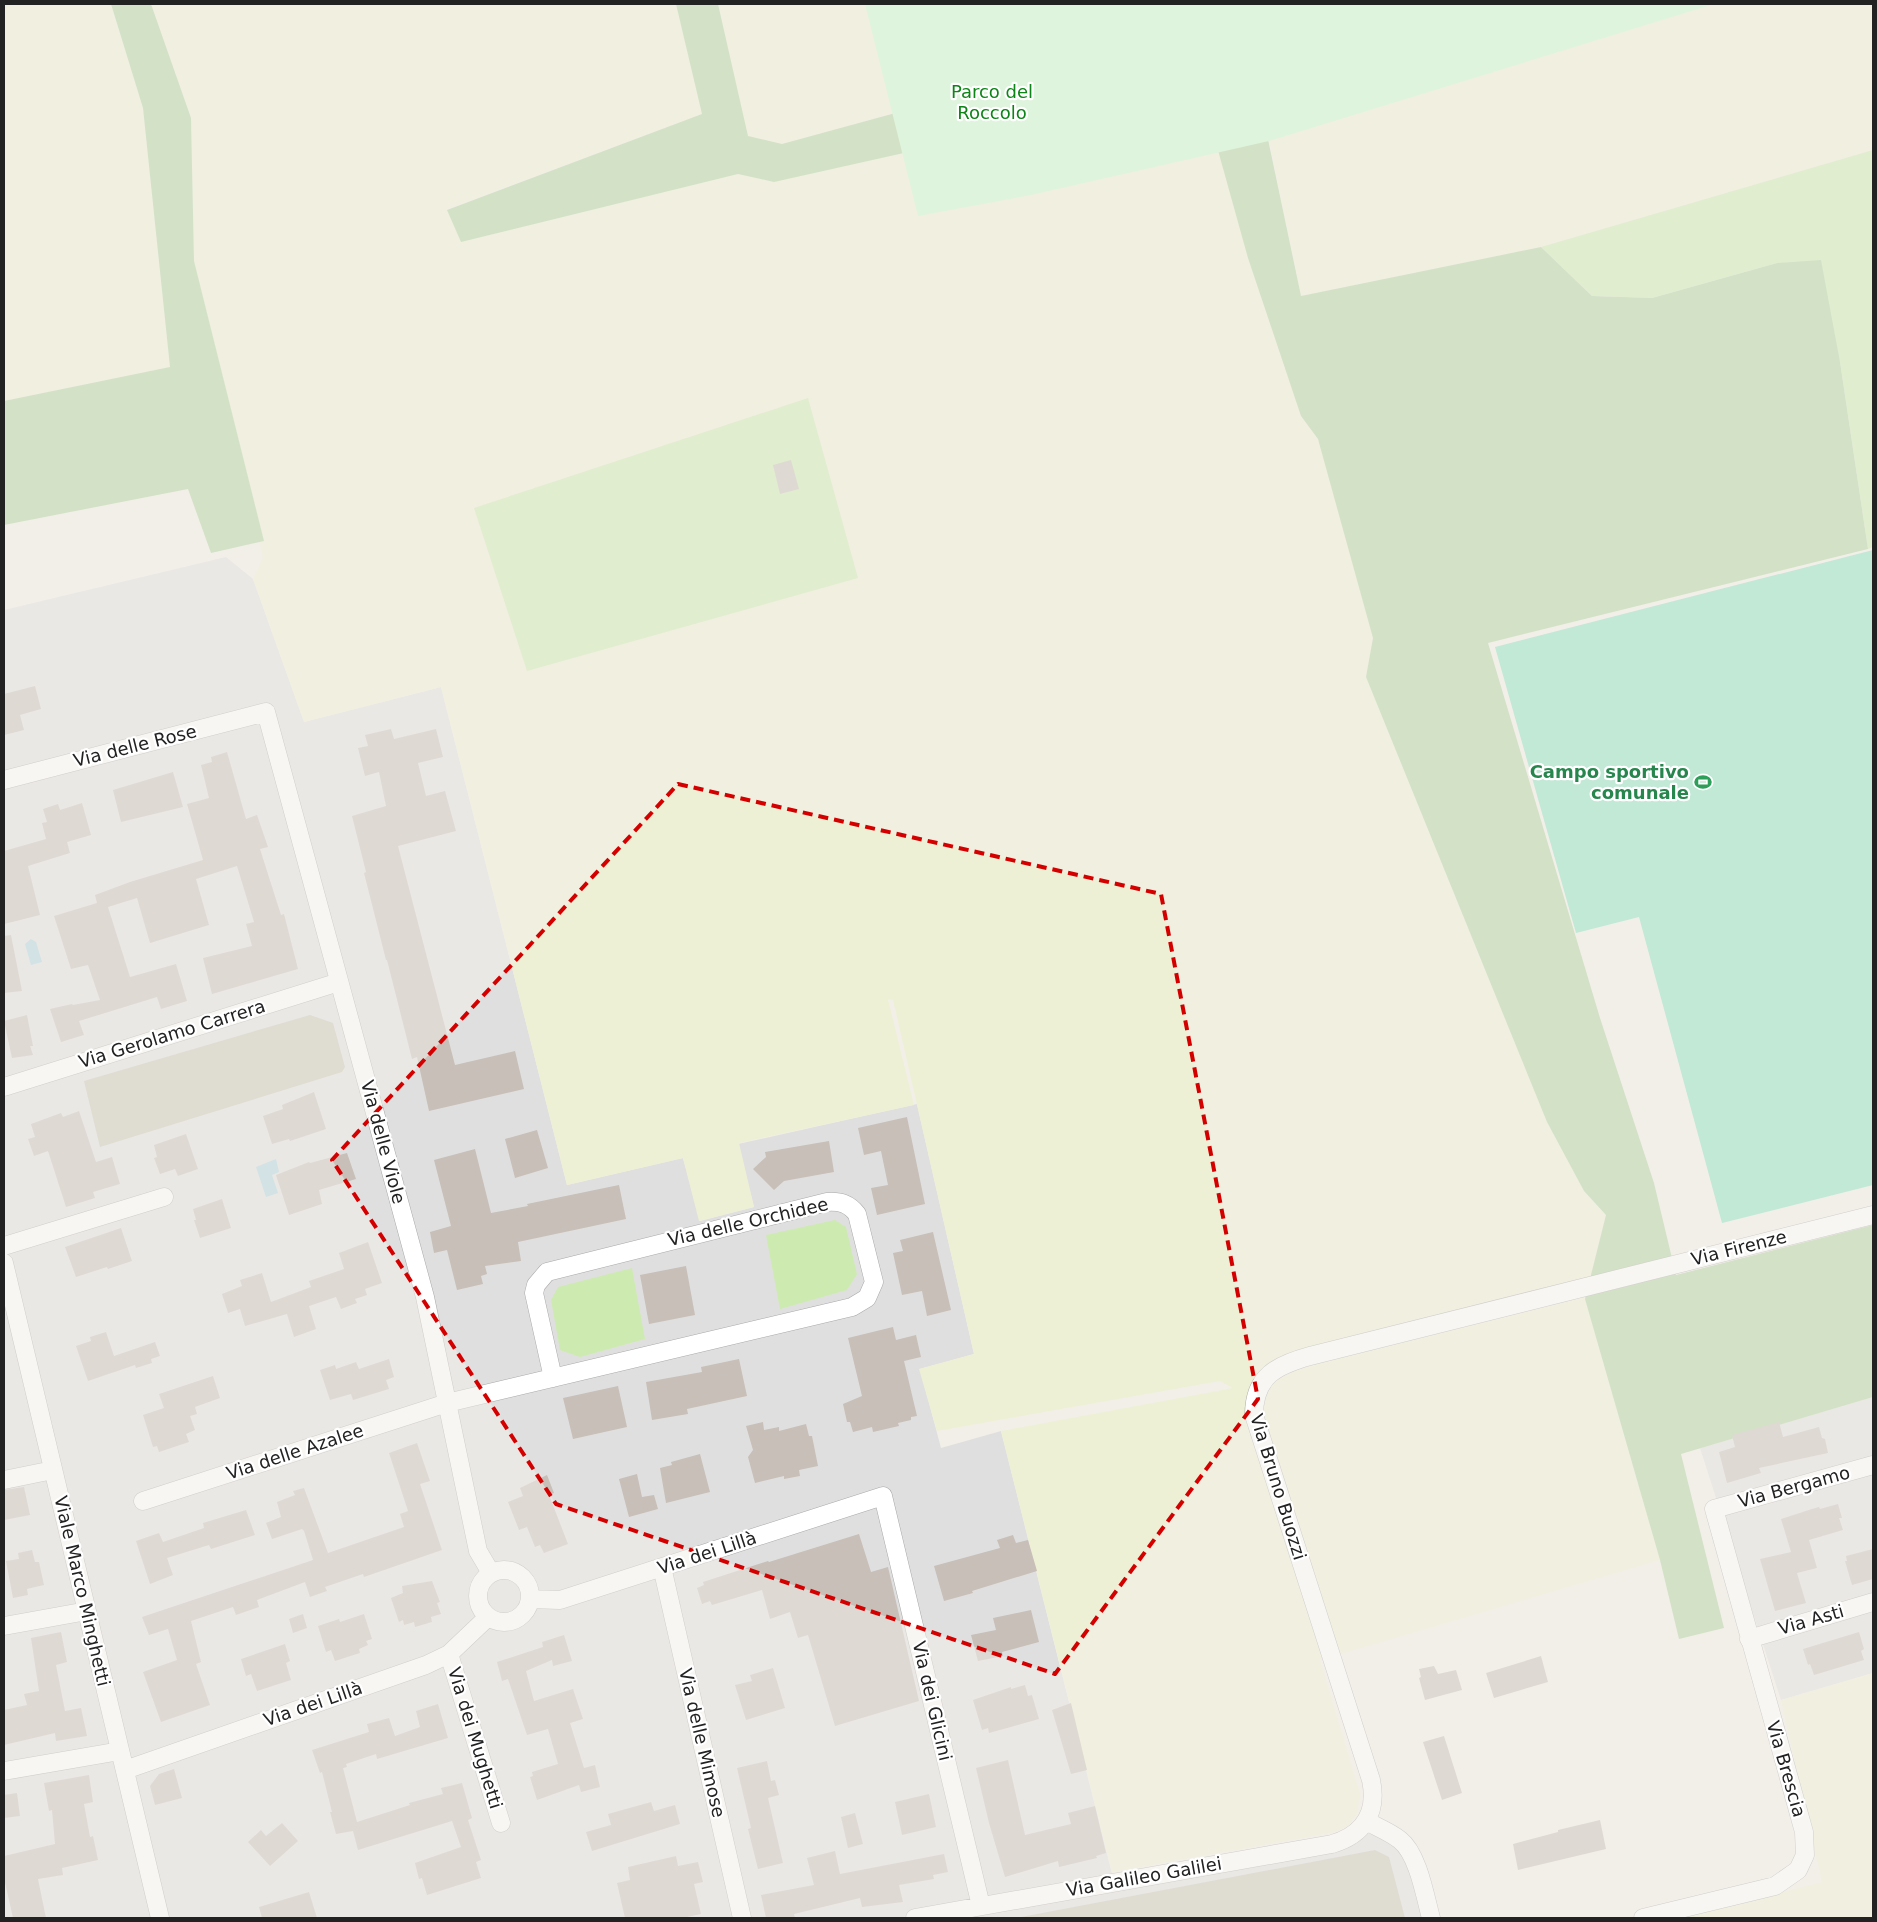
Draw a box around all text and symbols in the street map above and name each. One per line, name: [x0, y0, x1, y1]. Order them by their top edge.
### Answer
park label: Parco del Roccolo: [951, 81, 1033, 123]
street label: Via delle Rose: [71, 720, 199, 771]
place label: Campo sportivo comunale: [1530, 761, 1689, 803]
sports icon: Campo sportivo comunale: [1693, 772, 1713, 792]
street label: Via Gerolamo Carrera: [76, 995, 268, 1072]
street label: Via delle Viole: [357, 1078, 410, 1206]
street label: Via delle Orchidee: [666, 1193, 830, 1250]
street label: Via Firenze: [1689, 1226, 1789, 1270]
street label: Via Bruno Buozzi: [1246, 1411, 1311, 1562]
street label: Via delle Azalee: [224, 1419, 366, 1484]
street label: Via Bergamo: [1736, 1461, 1852, 1512]
street label: Viale Marco Minghetti: [50, 1494, 115, 1688]
street label: Via dei Lillà: [655, 1527, 759, 1578]
street label: Via Asti: [1776, 1600, 1846, 1639]
street label: Via dei Glicini: [909, 1639, 956, 1763]
street label: Via dei Mughetti: [444, 1665, 507, 1811]
street label: Via delle Mimose: [675, 1666, 730, 1820]
street label: Via dei Lillà: [261, 1677, 365, 1730]
street label: Via Brescia: [1763, 1718, 1810, 1820]
street label: Via Galileo Galilei: [1065, 1852, 1223, 1901]

